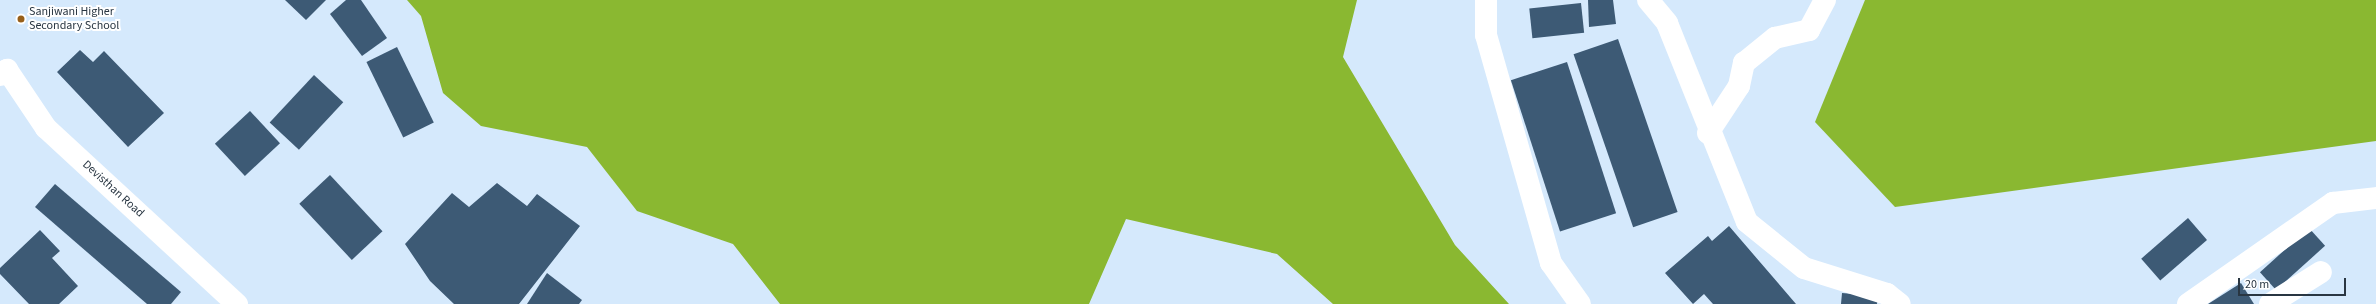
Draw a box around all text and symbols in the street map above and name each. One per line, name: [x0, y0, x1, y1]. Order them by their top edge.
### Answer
place label: Sanjiwani Higher Secondary School: [29, 5, 119, 33]
marker: Sanjiwani Higher Secondary School: [16, 14, 26, 24]
street label: Devisthan Road: [79, 158, 147, 220]
scale bar: [2240, 270, 2348, 296]
text: 20 m: [2245, 276, 2269, 293]

